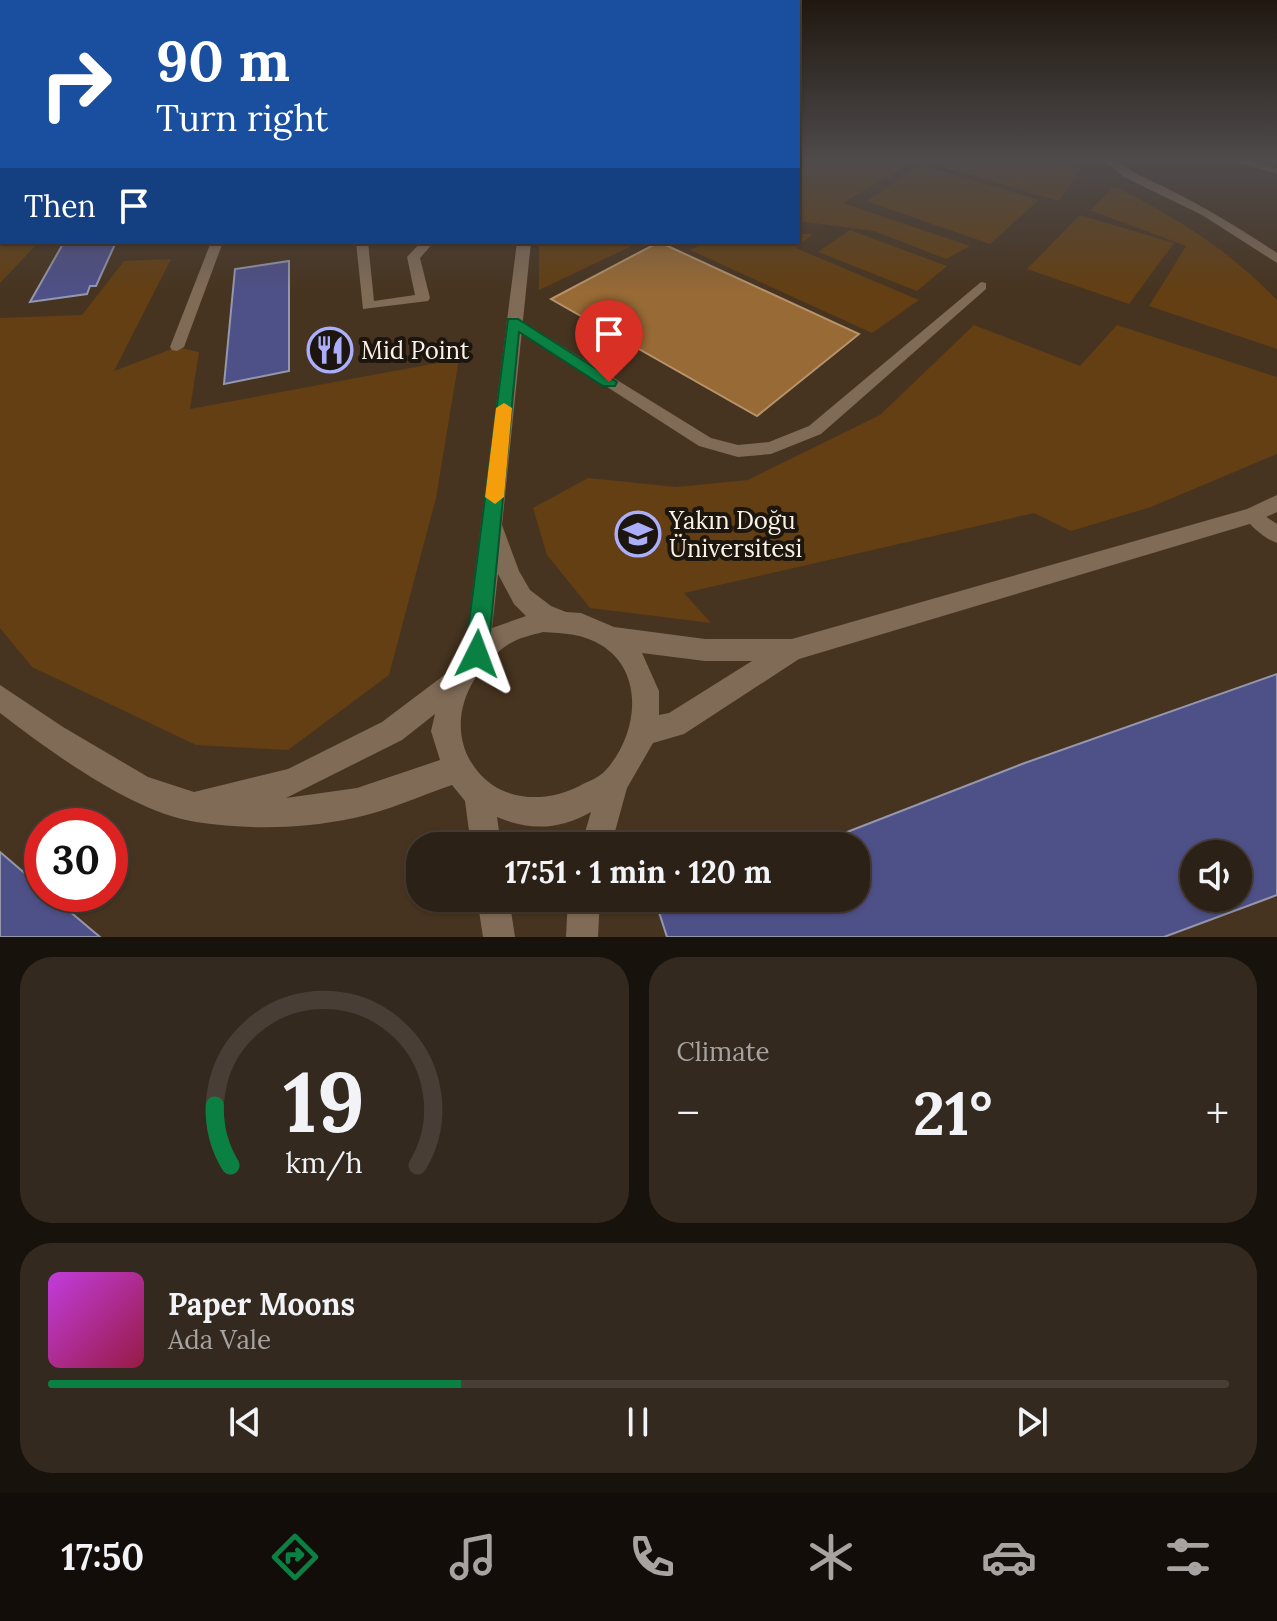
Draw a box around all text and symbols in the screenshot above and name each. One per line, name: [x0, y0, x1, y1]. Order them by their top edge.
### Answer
text: 90 m: [156, 25, 290, 96]
icon: right: [24, 32, 128, 136]
text: Turn right: [156, 95, 329, 141]
icon: arrive: [112, 184, 156, 228]
text: Then: [24, 187, 96, 225]
pin: [575, 300, 643, 382]
icon: arrive: [587, 312, 631, 356]
restaurant icon: Mid Point: [306, 326, 354, 374]
place label: Mid Point: [361, 335, 470, 366]
place label: Yakın Doğu Üniversitesi: [668, 505, 802, 564]
school or university icon: Yakın Doğu Üniversitesi: [614, 510, 662, 558]
position arrow: [435, 612, 519, 696]
speed limit sign: 30: [24, 808, 128, 912]
map controls: [1180, 840, 1252, 912]
button: sound: [1180, 840, 1252, 912]
text: 17:51 · 1 min · 120 m: [505, 853, 771, 891]
text: Climate: [677, 1035, 770, 1068]
text: 19: [283, 1048, 365, 1155]
text: 21°: [913, 1075, 992, 1151]
text: −: [677, 1085, 700, 1141]
text: +: [1206, 1085, 1229, 1141]
text: km/h: [286, 1144, 363, 1181]
text: Paper Moons: [168, 1285, 355, 1323]
text: Ada Vale: [168, 1323, 271, 1356]
icon: previous: [223, 1400, 267, 1444]
icon: pause: [616, 1400, 660, 1444]
icon: next: [1010, 1400, 1054, 1444]
icon: directions: [267, 1529, 323, 1585]
icon: music: [445, 1529, 501, 1585]
icon: phone: [624, 1529, 680, 1585]
icon: climate: [803, 1529, 859, 1585]
icon: car: [981, 1529, 1037, 1585]
icon: filters: [1160, 1529, 1216, 1585]
text: 17:50: [61, 1534, 144, 1580]

